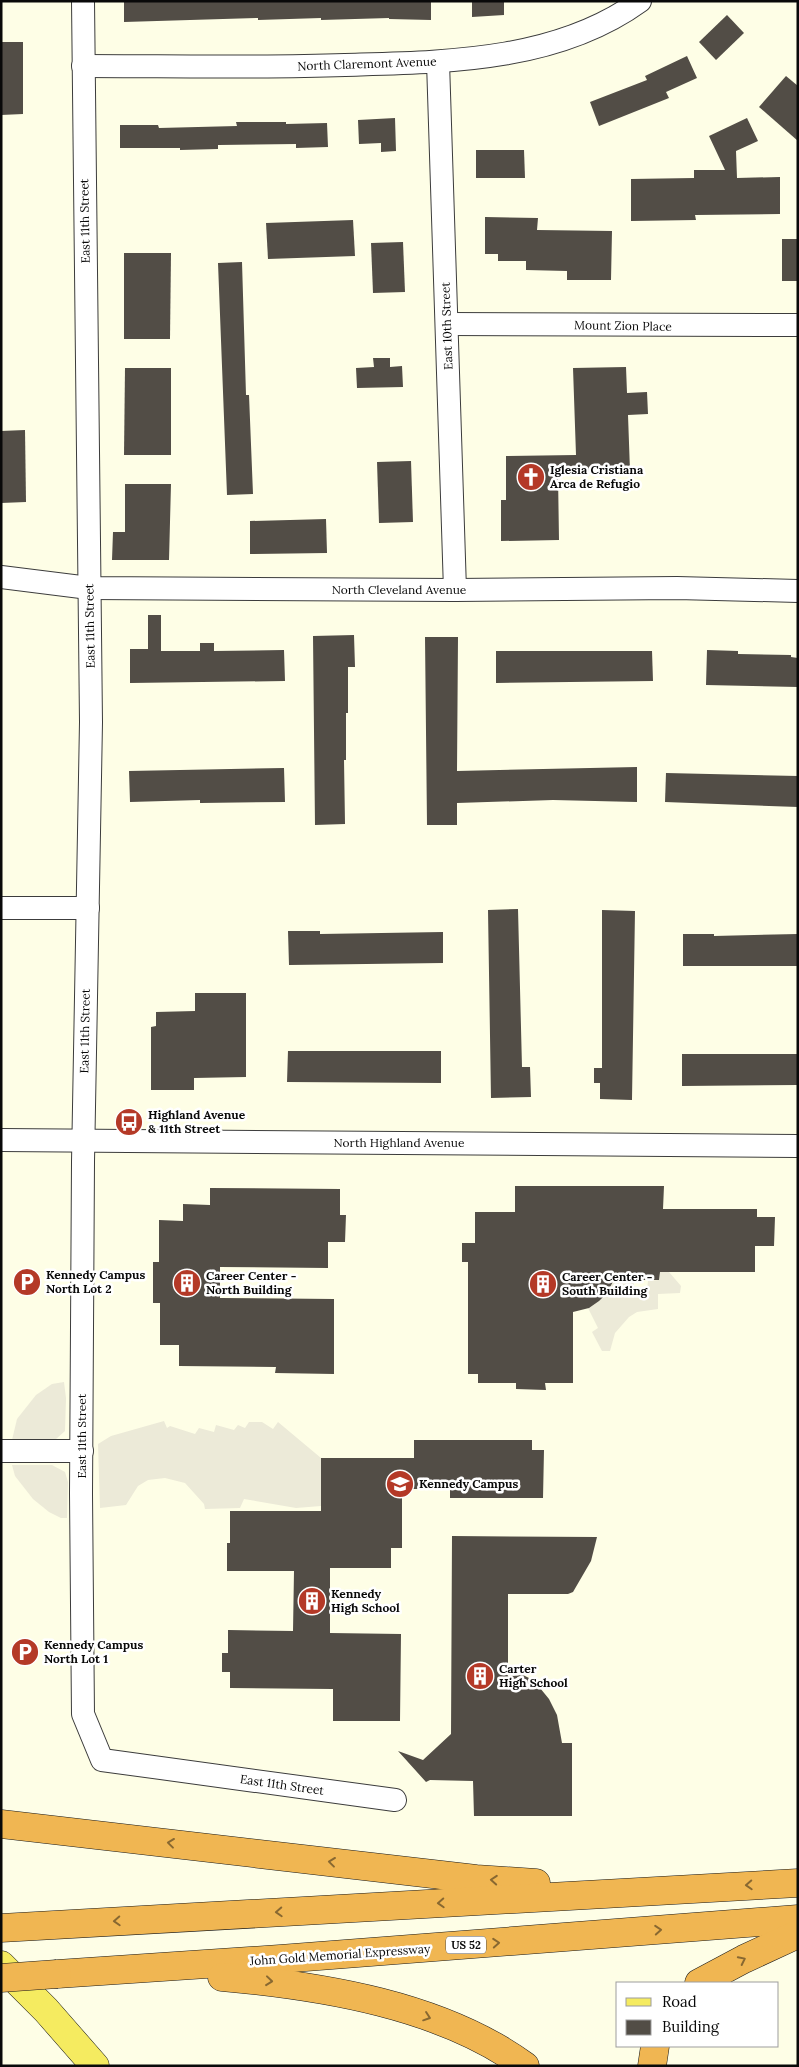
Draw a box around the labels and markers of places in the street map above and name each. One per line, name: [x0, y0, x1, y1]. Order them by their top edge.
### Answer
church icon: Iglesia Cristiana Arca de Refugio: [516, 462, 546, 492]
place label: Iglesia Cristiana Arca de Refugio: [550, 462, 644, 491]
bus stop icon: Highland Avenue & 11th Street: [114, 1107, 144, 1137]
place label: Highland Avenue & 11th Street: [148, 1107, 246, 1136]
parking icon: Kennedy Campus North Lot 2: [12, 1267, 42, 1297]
place label: Kennedy Campus North Lot 2: [46, 1267, 145, 1296]
building icon: Career Center - North Building: [172, 1268, 202, 1298]
place label: Career Center - North Building: [206, 1268, 297, 1297]
building icon: Career Center - South Building: [528, 1269, 558, 1299]
place label: Career Center - South Building: [562, 1269, 653, 1298]
school or university icon: Kennedy Campus: [385, 1469, 415, 1499]
place label: Kennedy Campus: [419, 1476, 518, 1491]
building icon: Kennedy High School: [297, 1586, 327, 1616]
place label: Kennedy High School: [331, 1586, 400, 1615]
parking icon: Kennedy Campus North Lot 1: [10, 1637, 40, 1667]
place label: Kennedy Campus North Lot 1: [44, 1637, 143, 1666]
building icon: Carter High School: [465, 1661, 495, 1691]
place label: Carter High School: [499, 1661, 568, 1690]

